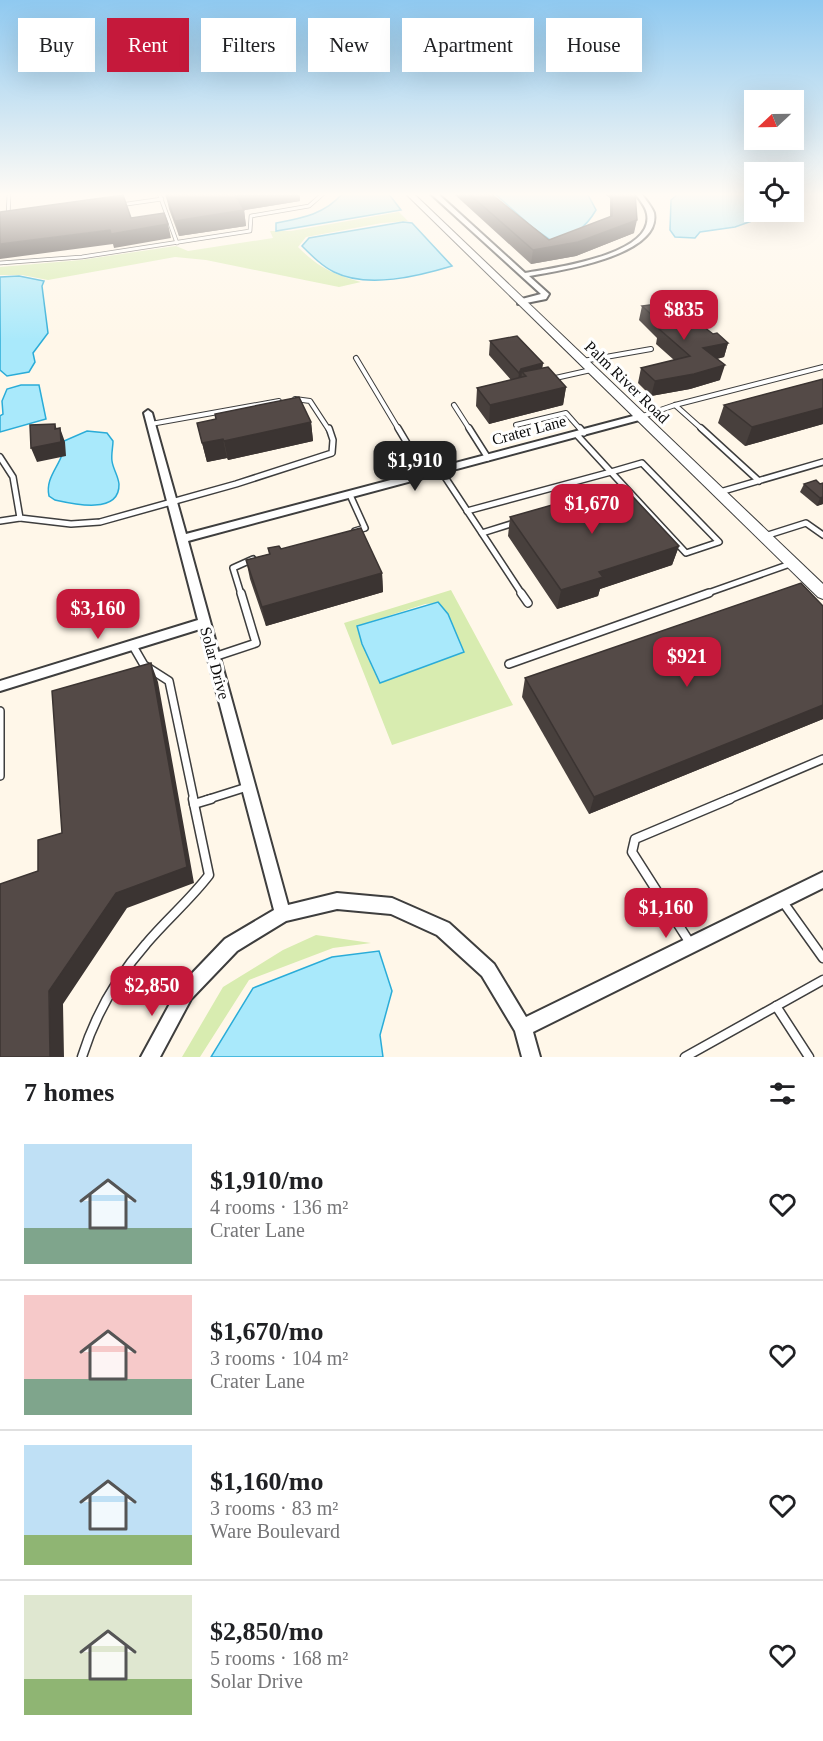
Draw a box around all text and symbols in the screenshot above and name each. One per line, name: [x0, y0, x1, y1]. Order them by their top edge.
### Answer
chip: Buy: [18, 18, 95, 72]
chip: Rent: [107, 18, 189, 72]
chip: Filters: [201, 18, 296, 72]
chip: New: [308, 18, 390, 72]
chip: Apartment: [402, 18, 534, 72]
chip: House: [546, 18, 642, 72]
north arrow: [744, 90, 804, 150]
map controls: [744, 90, 804, 222]
button: locate: [744, 162, 804, 222]
pin: $835: [648, 290, 720, 341]
text: $835: [664, 298, 704, 320]
street label: Palm River Road: [581, 338, 673, 426]
street label: Crater Lane: [490, 412, 568, 448]
pin: $1,910: [366, 441, 464, 492]
text: $1,910: [388, 449, 443, 471]
pin: $1,670: [543, 484, 641, 535]
text: $1,670: [565, 492, 620, 514]
pin: $3,160: [49, 589, 147, 640]
text: $3,160: [71, 597, 126, 619]
street label: Solar Drive: [197, 625, 233, 701]
pin: $921: [651, 637, 723, 688]
text: $921: [667, 645, 707, 667]
pin: $1,160: [617, 888, 715, 939]
text: $1,160: [639, 896, 694, 918]
pin: $2,850: [103, 966, 201, 1017]
text: $2,850: [125, 974, 180, 996]
icon: filters: [766, 1077, 799, 1110]
text: 7 homes: [24, 1078, 114, 1107]
text: $1,910/mo: [210, 1166, 323, 1195]
icon: home: [72, 1168, 144, 1240]
icon: heart: [766, 1188, 799, 1221]
text: 4 rooms · 136 m²: [210, 1196, 348, 1218]
text: Crater Lane: [210, 1219, 305, 1241]
text: $1,670/mo: [210, 1317, 323, 1346]
icon: home: [72, 1319, 144, 1391]
icon: heart: [766, 1339, 799, 1372]
text: 3 rooms · 104 m²: [210, 1347, 348, 1369]
text: Crater Lane: [210, 1370, 305, 1392]
text: $1,160/mo: [210, 1467, 323, 1496]
icon: home: [72, 1469, 144, 1541]
icon: heart: [766, 1489, 799, 1522]
text: 3 rooms · 83 m²: [210, 1497, 338, 1519]
text: Ware Boulevard: [210, 1520, 340, 1542]
text: $2,850/mo: [210, 1617, 323, 1646]
icon: home: [72, 1619, 144, 1691]
icon: heart: [766, 1639, 799, 1672]
text: 5 rooms · 168 m²: [210, 1647, 348, 1669]
text: Solar Drive: [210, 1670, 303, 1692]

